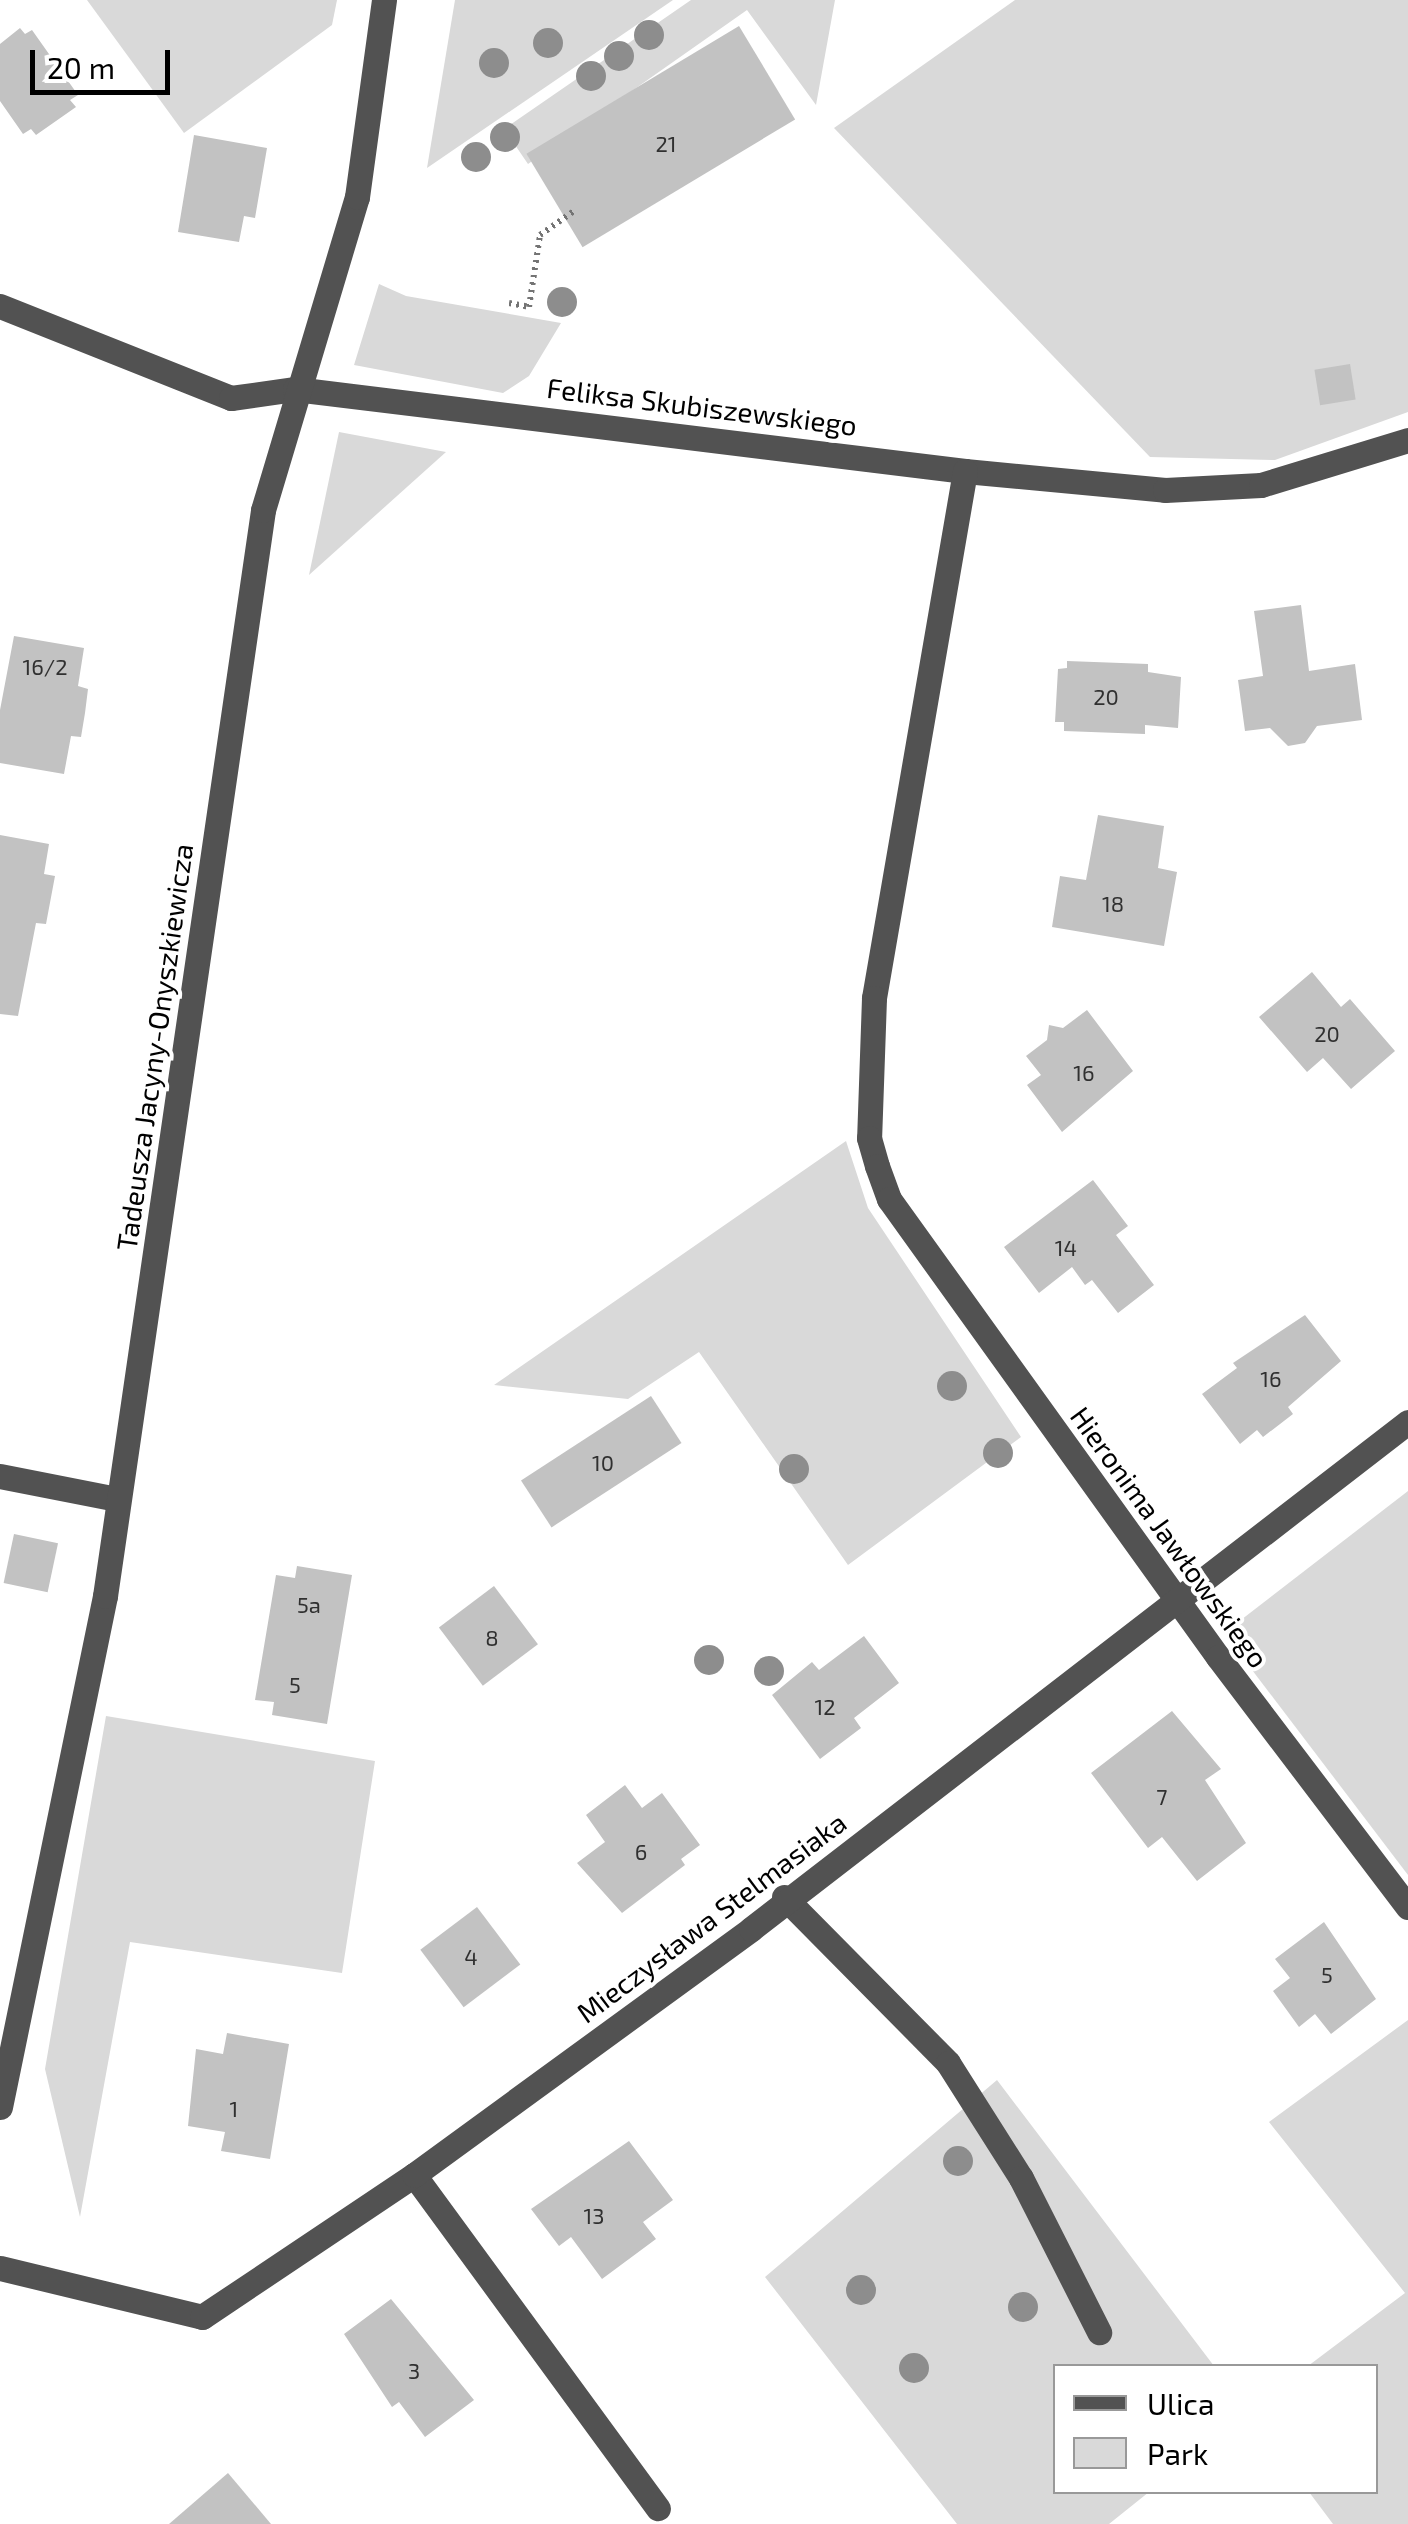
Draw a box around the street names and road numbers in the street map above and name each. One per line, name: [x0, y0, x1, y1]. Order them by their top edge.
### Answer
street label: Feliksa Skubiszewskiego: [545, 370, 859, 442]
street label: Tadeusza Jacyny-Onyszkiewicza: [109, 841, 199, 1253]
street label: Hieronima Jawłowskiego: [1064, 1400, 1276, 1674]
street label: Mieczysława Stelmasiaka: [570, 1805, 852, 2029]

